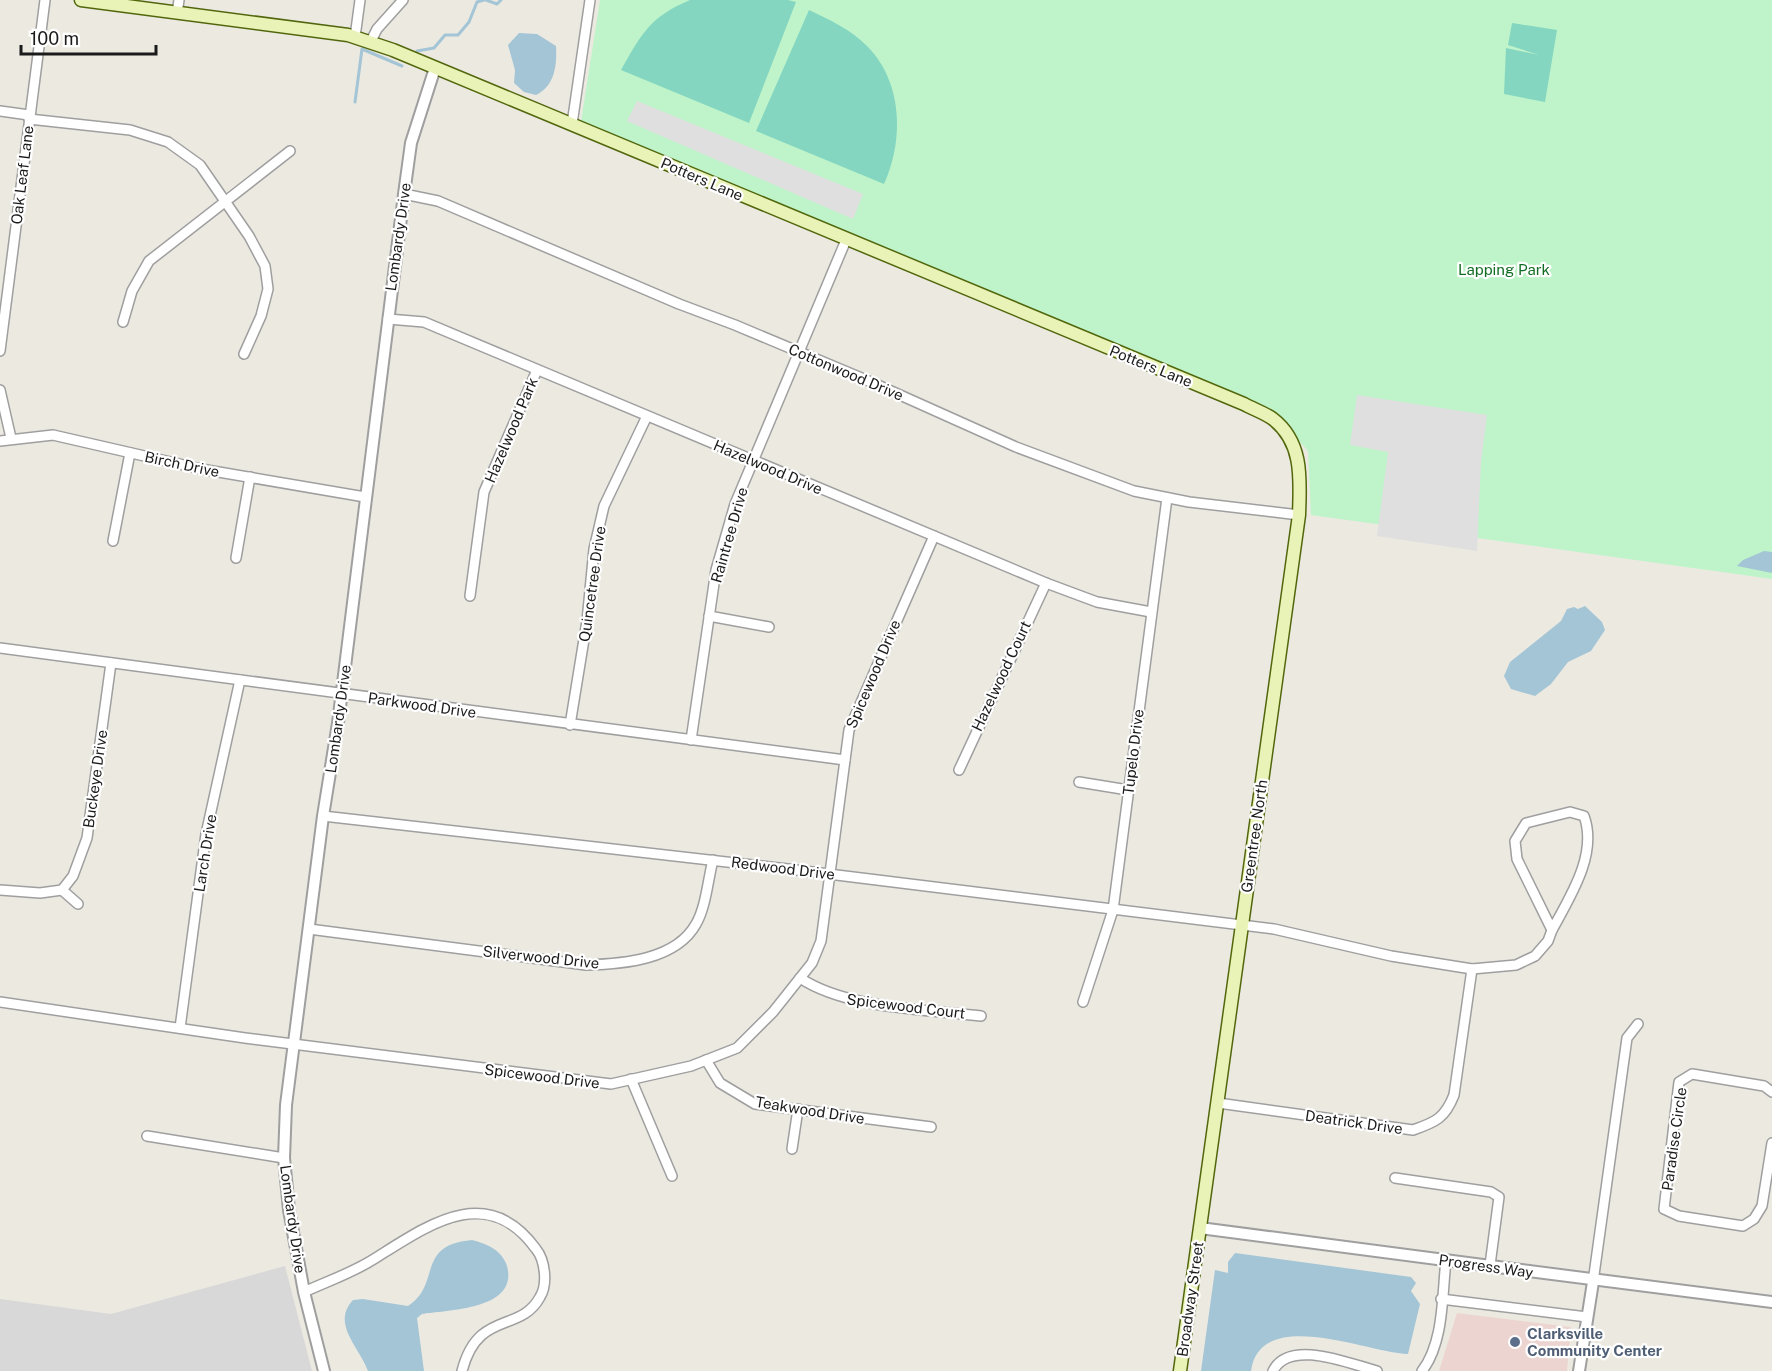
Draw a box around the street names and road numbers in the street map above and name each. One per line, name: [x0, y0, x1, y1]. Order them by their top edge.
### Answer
street label: Oak Leaf Lane: [8, 125, 36, 225]
street label: Potters Lane: [658, 154, 746, 204]
street label: Lombardy Drive: [382, 182, 414, 292]
street label: Cottonwood Drive: [786, 340, 906, 404]
street label: Potters Lane: [1107, 342, 1195, 390]
street label: Hazelwood Park: [481, 375, 541, 485]
street label: Hazelwood Drive: [711, 436, 825, 498]
street label: Birch Drive: [143, 448, 221, 480]
street label: Raintree Drive: [707, 485, 751, 585]
street label: Quincetree Drive: [575, 525, 609, 643]
street label: Spicewood Drive: [842, 617, 904, 731]
street label: Hazelwood Court: [968, 618, 1034, 734]
street label: Lombardy Drive: [322, 664, 354, 774]
street label: Parkwood Drive: [367, 689, 477, 721]
street label: Tupelo Drive: [1119, 708, 1147, 796]
street label: Buckeye Drive: [80, 729, 110, 829]
street label: Greentree North: [1238, 778, 1270, 894]
street label: Larch Drive: [190, 813, 220, 893]
street label: Redwood Drive: [730, 853, 836, 883]
street label: Silverwood Drive: [482, 942, 600, 972]
street label: Spicewood Court: [846, 990, 966, 1022]
street label: Spicewood Drive: [483, 1060, 601, 1092]
street label: Paradise Circle: [1658, 1086, 1690, 1192]
street label: Teakwood Drive: [754, 1093, 866, 1127]
street label: Deatrick Drive: [1304, 1107, 1404, 1137]
street label: Lombardy Drive: [277, 1164, 309, 1274]
street label: Broadway Street: [1173, 1240, 1207, 1358]
street label: Progress Way: [1438, 1251, 1534, 1281]

